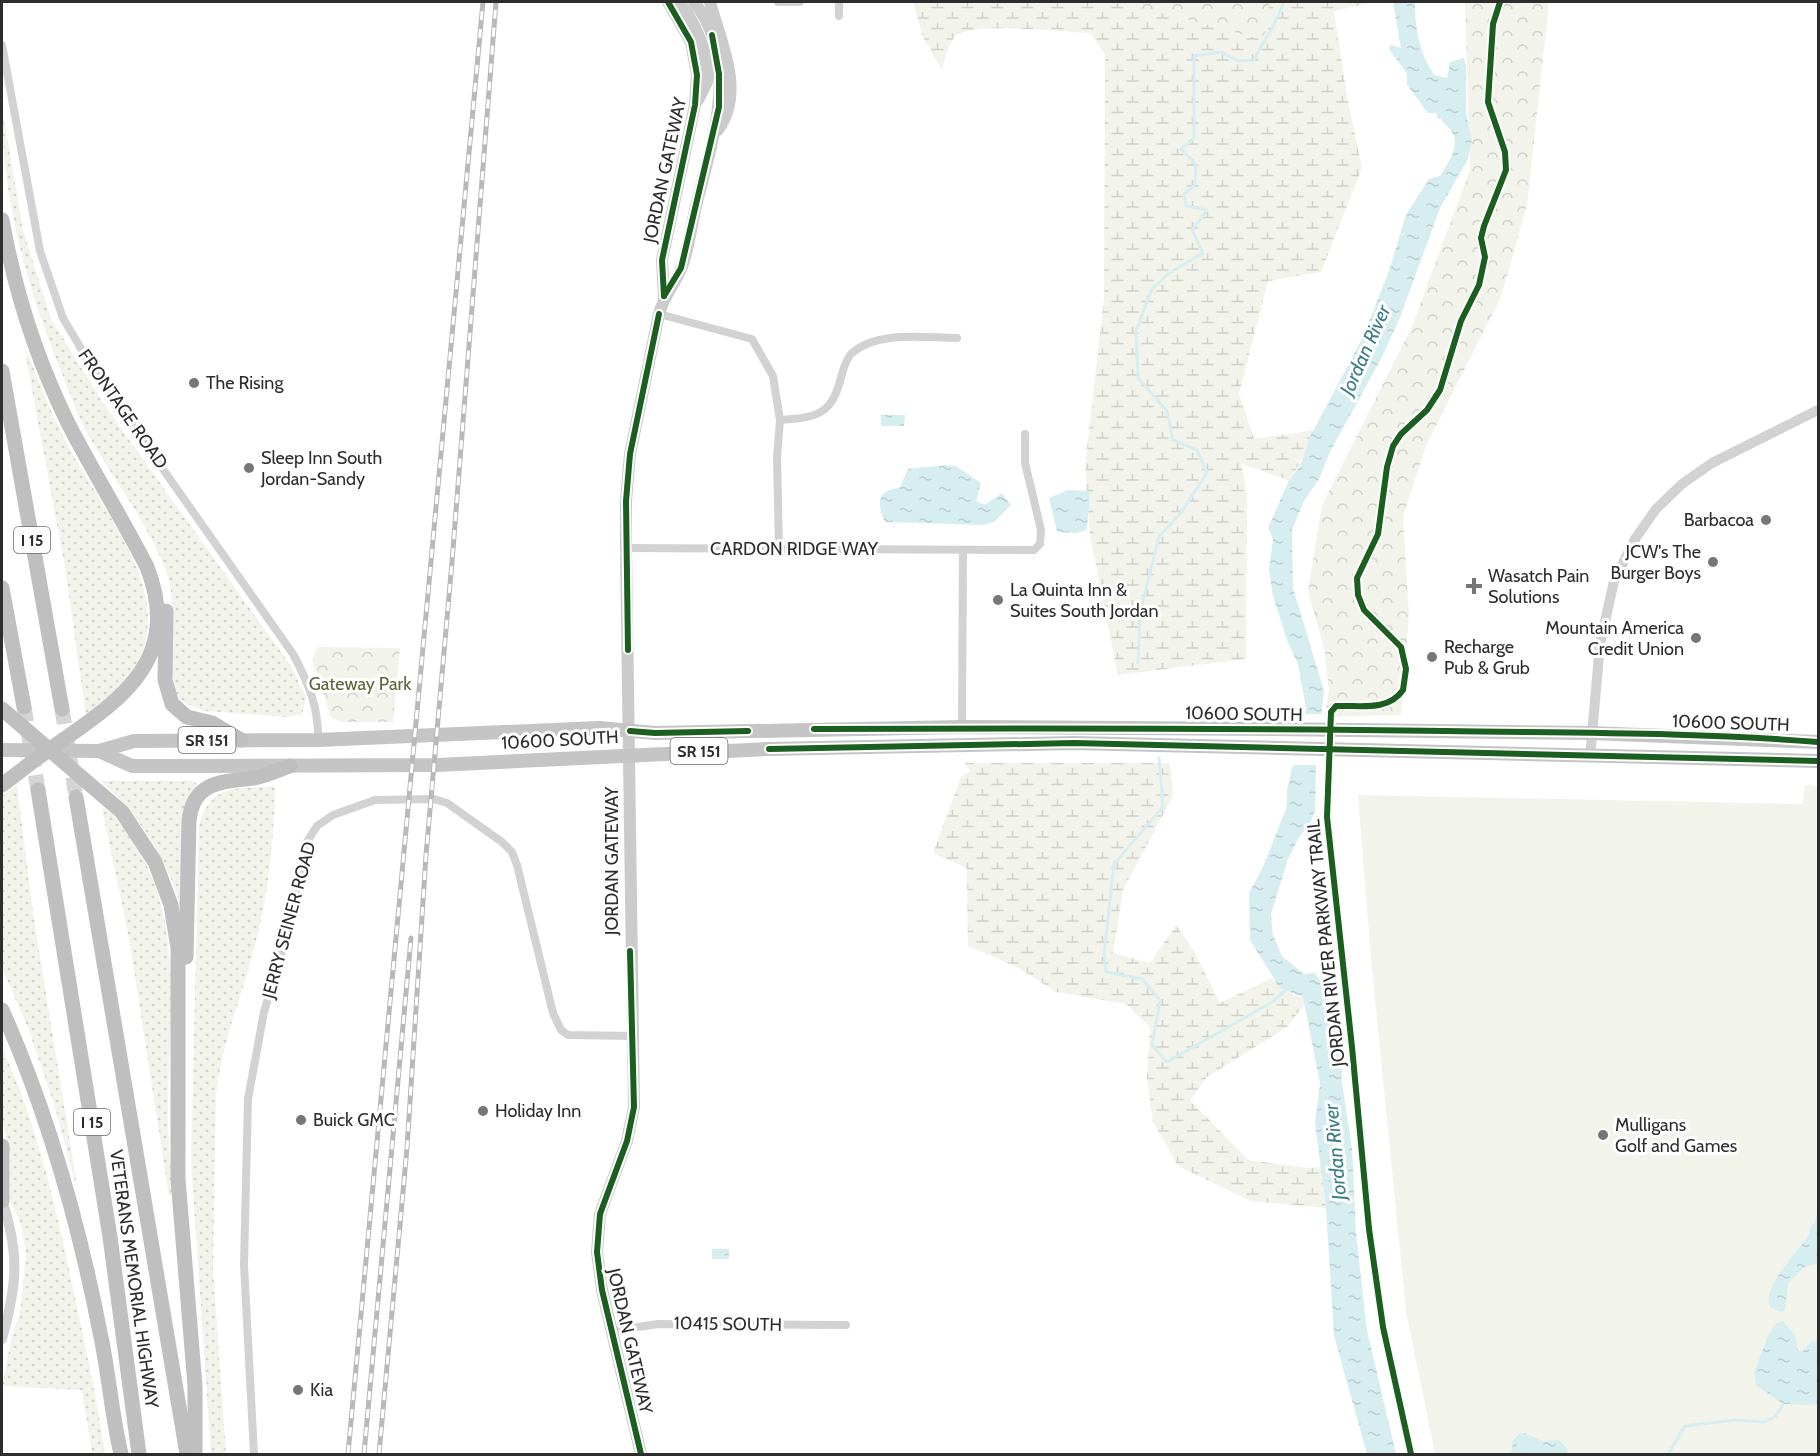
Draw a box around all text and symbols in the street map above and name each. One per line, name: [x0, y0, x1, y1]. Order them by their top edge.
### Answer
street label: JORDAN GATEWAY: [639, 94, 691, 246]
water label: Jordan River: [1334, 300, 1396, 401]
street label: FRONTAGE ROAD: [74, 345, 172, 473]
place label: The Rising: [206, 372, 284, 394]
marker: The Rising: [187, 376, 201, 390]
place label: Sleep Inn South Jordan-Sandy: [260, 447, 382, 490]
marker: Sleep Inn South Jordan-Sandy: [242, 461, 256, 475]
place label: Barbacoa: [1684, 509, 1754, 531]
marker: Barbacoa: [1759, 513, 1773, 527]
road number: I 15: [14, 527, 50, 553]
street label: CARDON RIDGE WAY: [710, 538, 879, 560]
place label: JCW's The Burger Boys: [1610, 541, 1701, 584]
marker: JCW's The Burger Boys: [1706, 555, 1720, 569]
place label: Wasatch Pain Solutions: [1488, 565, 1589, 608]
marker: Wasatch Pain Solutions: [1465, 577, 1483, 595]
place label: La Quinta Inn & Suites South Jordan: [1010, 579, 1158, 622]
marker: La Quinta Inn & Suites South Jordan: [991, 593, 1005, 607]
place label: Mountain America Credit Union: [1545, 617, 1684, 660]
marker: Mountain America Credit Union: [1689, 631, 1703, 645]
place label: Recharge Pub & Grub: [1444, 636, 1530, 679]
marker: Recharge Pub & Grub: [1425, 650, 1439, 664]
park label: Gateway Park: [309, 673, 412, 695]
street label: 10600 SOUTH: [1185, 702, 1303, 726]
street label: 10600 SOUTH: [1672, 710, 1790, 736]
street label: 10600 SOUTH: [501, 726, 619, 754]
road number: SR 151: [178, 727, 236, 753]
road number: SR 151: [670, 738, 728, 764]
street label: JORDAN GATEWAY: [601, 786, 623, 936]
street label: JORDAN RIVER PARKWAY TRAIL: [1302, 818, 1350, 1069]
street label: JERRY SEINER ROAD: [257, 839, 321, 1002]
place label: Holiday Inn: [495, 1100, 581, 1122]
water label: Jordan River: [1319, 1102, 1351, 1203]
marker: Holiday Inn: [476, 1104, 490, 1118]
road number: I 15: [74, 1109, 110, 1135]
place label: Buick GMC: [313, 1109, 395, 1131]
marker: Buick GMC: [294, 1113, 308, 1127]
place label: Mulligans Golf and Games: [1615, 1114, 1737, 1157]
marker: Mulligans Golf and Games: [1596, 1128, 1610, 1142]
street label: VETERANS MEMORIAL HIGHWAY: [105, 1148, 163, 1410]
street label: JORDAN GATEWAY: [602, 1265, 658, 1416]
street label: 10415 SOUTH: [674, 1312, 782, 1336]
place label: Kia: [310, 1379, 333, 1401]
marker: Kia: [291, 1383, 305, 1397]

